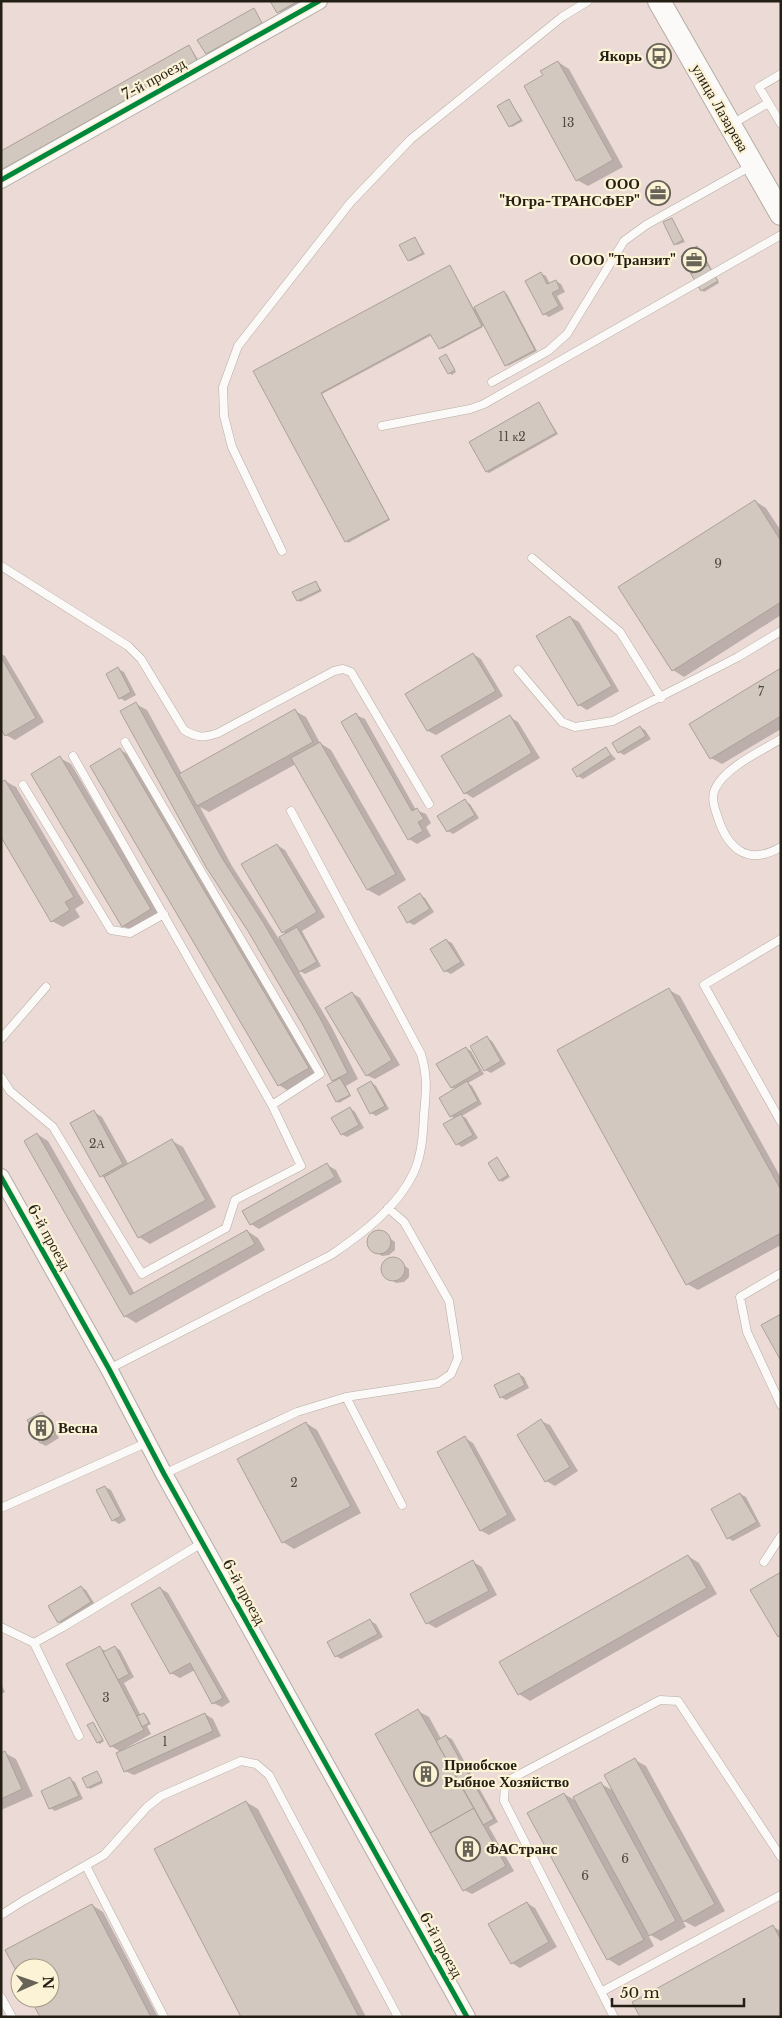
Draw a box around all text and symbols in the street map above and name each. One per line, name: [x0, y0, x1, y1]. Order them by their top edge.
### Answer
bus stop icon: Якорь: [646, 43, 672, 69]
place label: Якорь: [599, 46, 642, 65]
street label: 7-й проезд: [119, 53, 189, 104]
street label: улица Лазарева: [688, 60, 753, 155]
house number: 13: [562, 115, 574, 130]
place label: ООО "Югра-ТРАНСФЕР": [499, 174, 640, 210]
office icon: ООО "Югра-ТРАНСФЕР": [645, 180, 671, 206]
office icon: ООО "Транзит": [681, 247, 707, 273]
place label: ООО "Транзит": [570, 250, 676, 269]
house number: 11 к2: [498, 429, 526, 444]
house number: 9: [714, 556, 722, 571]
house number: 7: [758, 684, 765, 699]
house number: 2А: [89, 1136, 105, 1151]
street label: 6-й проезд: [24, 1201, 75, 1273]
building icon: Весна: [28, 1415, 54, 1441]
place label: Весна: [58, 1418, 98, 1437]
house number: 2: [290, 1475, 298, 1490]
street label: 6-й проезд: [219, 1556, 270, 1628]
house number: 3: [102, 1690, 110, 1705]
house number: 1: [162, 1734, 168, 1749]
place label: Приобское Рыбное Хозяйство: [444, 1755, 569, 1791]
building icon: Приобское Рыбное Хозяйство: [413, 1761, 439, 1787]
building icon: ФАСтранс: [455, 1836, 481, 1862]
place label: ФАСтранс: [486, 1839, 558, 1858]
house number: 6: [621, 1851, 629, 1866]
house number: 6: [581, 1868, 589, 1883]
street label: 6-й проезд: [416, 1909, 467, 1981]
north arrow: [10, 1958, 60, 2008]
text: N: [39, 1976, 57, 1989]
scale bar: [612, 1976, 744, 2008]
text: 50 m: [620, 1983, 660, 2002]

